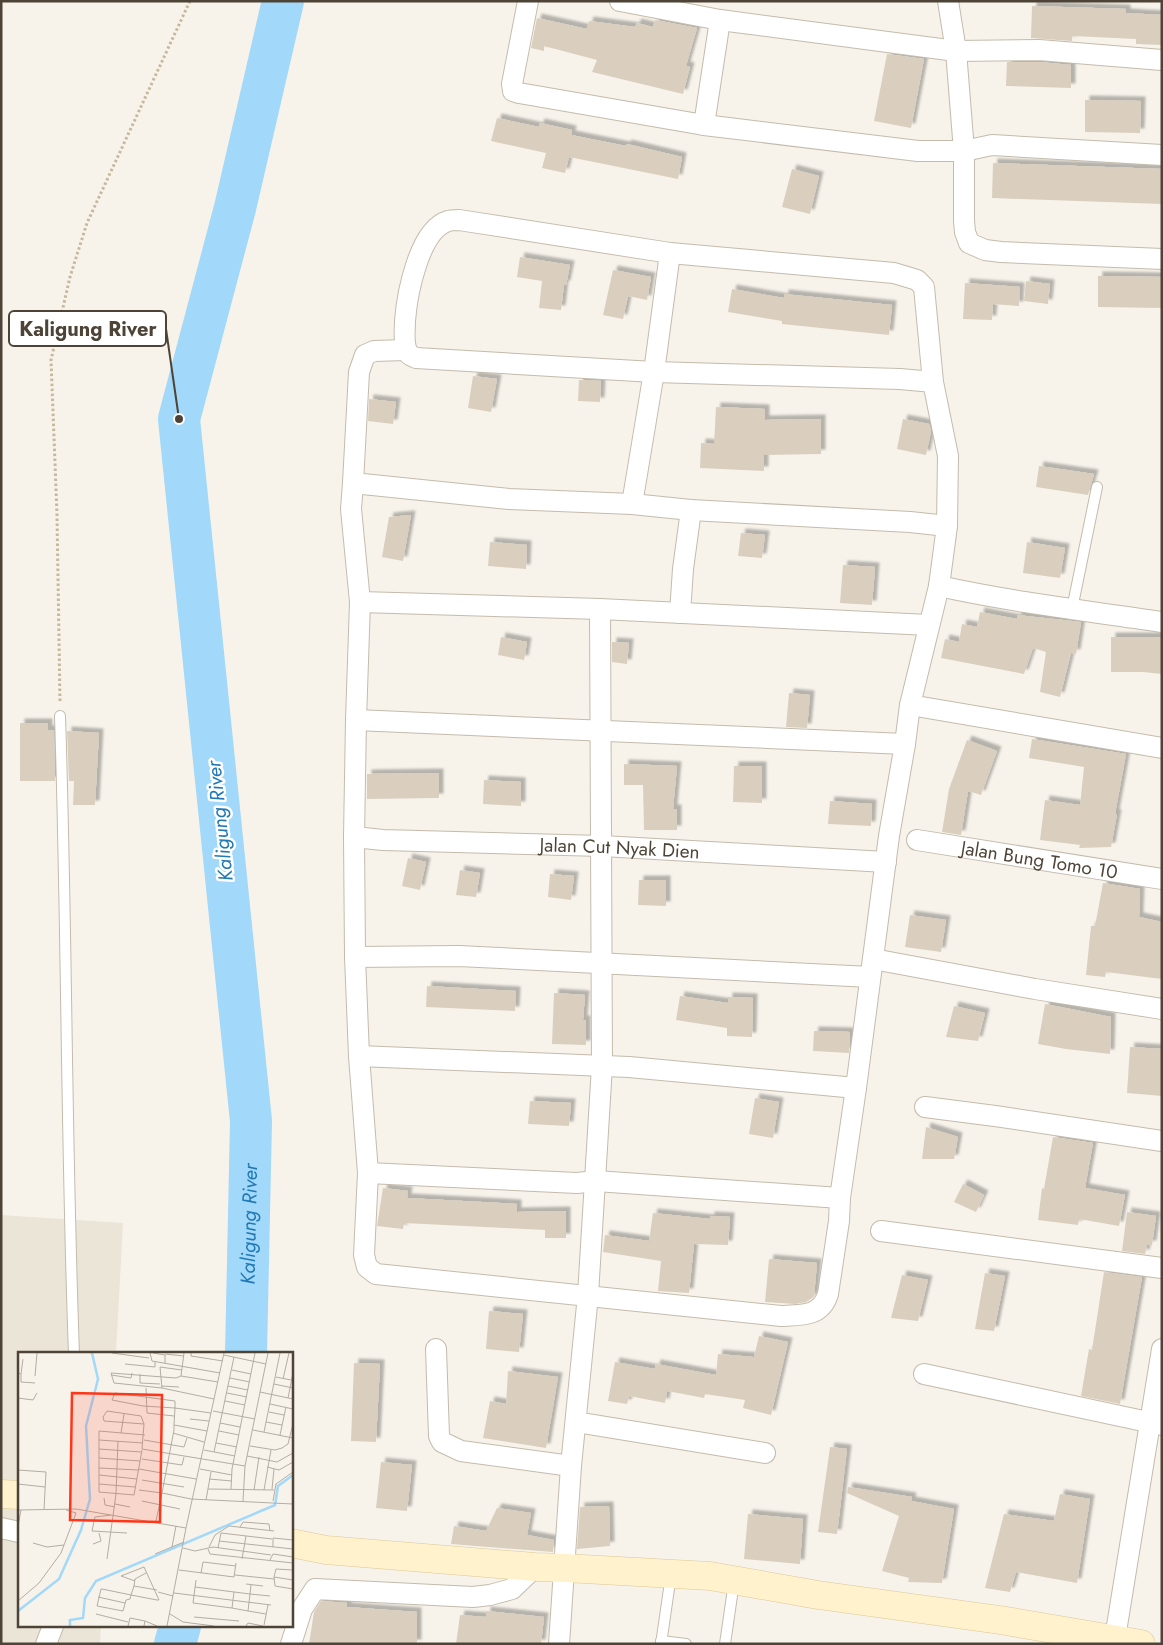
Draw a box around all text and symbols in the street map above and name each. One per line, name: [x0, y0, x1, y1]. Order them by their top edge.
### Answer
callout: Kaligung River: [9, 311, 166, 346]
text: Kaligung River: [19, 315, 158, 344]
water label: Kaligung River: [199, 758, 241, 883]
street label: Jalan Cut Nyak Dien: [536, 831, 700, 865]
street label: Jalan Bung Tomo 10: [956, 833, 1120, 885]
water label: Kaligung River: [233, 1162, 265, 1285]
inset map: [18, 1352, 292, 1628]

